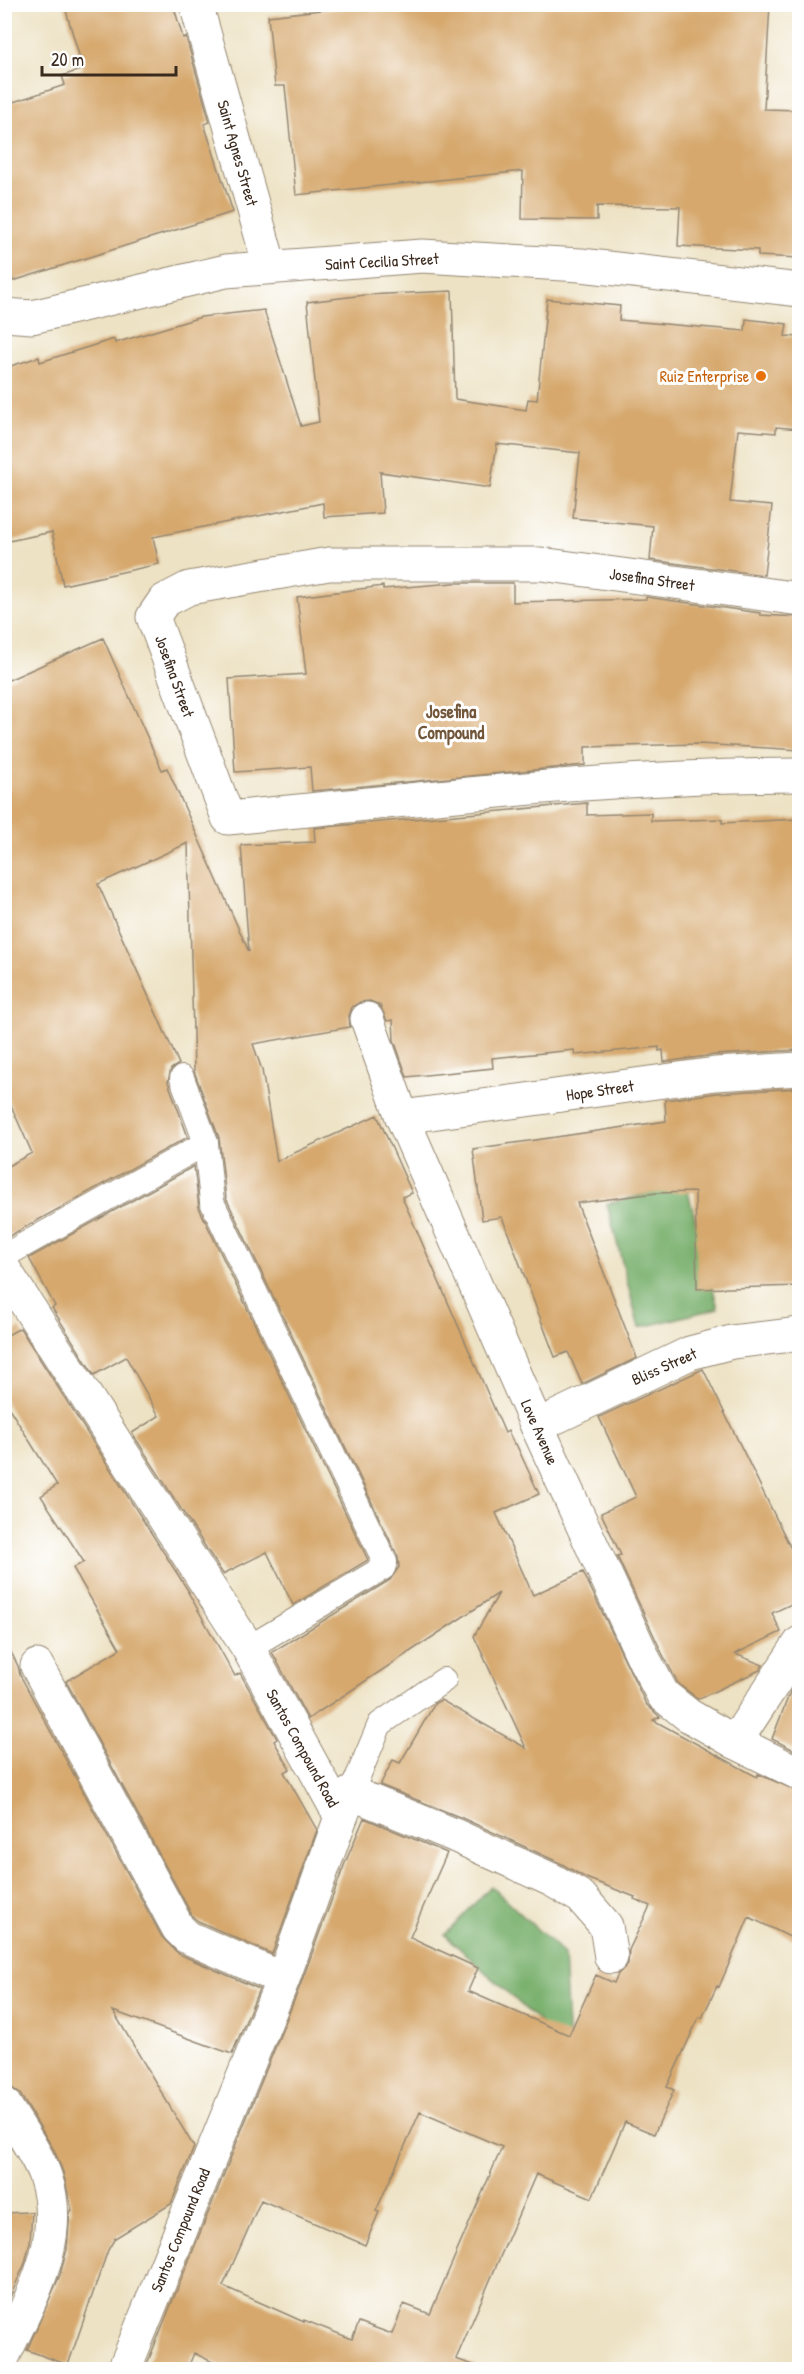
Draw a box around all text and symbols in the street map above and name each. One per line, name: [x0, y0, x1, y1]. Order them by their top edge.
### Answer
scale bar: [42, 39, 176, 77]
text: 20 m: [51, 47, 84, 72]
street label: Saint Agnes Street: [212, 97, 264, 209]
street label: Saint Cecilia Street: [325, 247, 440, 275]
place label: Ruiz Enterprise: [660, 365, 750, 387]
marker: Ruiz Enterprise: [754, 369, 768, 383]
street label: Josefina Street: [608, 562, 696, 596]
street label: Josefina Street: [150, 632, 200, 721]
district label: Josefina Compound: [418, 699, 484, 746]
street label: Hope Street: [565, 1074, 636, 1106]
street label: Bliss Street: [628, 1342, 701, 1390]
street label: Love Avenue: [516, 1396, 564, 1469]
street label: Santos Compound Road: [261, 1685, 345, 1811]
street label: Santos Compound Road: [145, 2165, 215, 2295]

